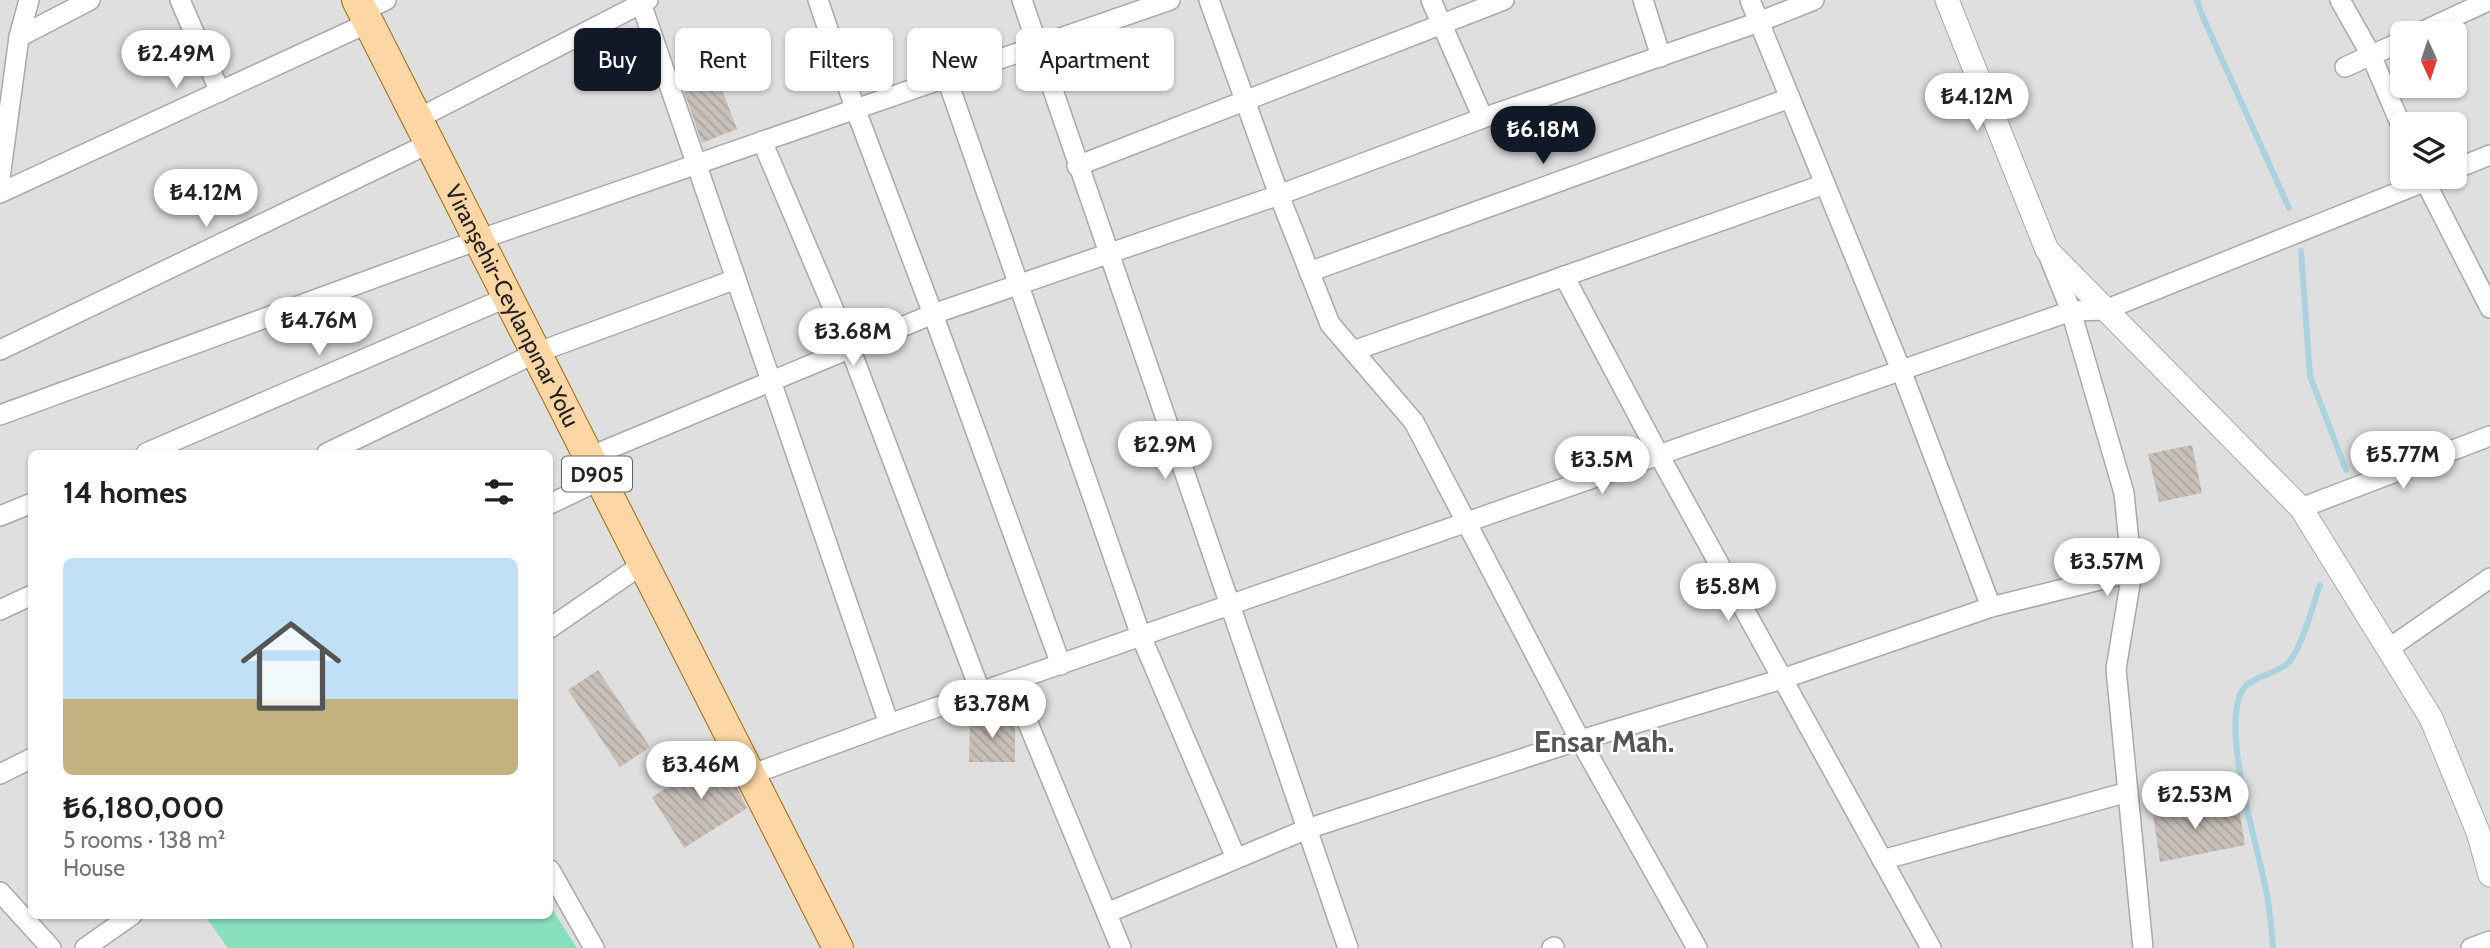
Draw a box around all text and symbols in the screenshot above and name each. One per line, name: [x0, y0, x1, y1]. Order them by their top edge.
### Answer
north arrow: [2390, 21, 2468, 98]
map controls: [2390, 21, 2467, 189]
chip: Buy: [574, 28, 661, 91]
chip: Rent: [675, 28, 771, 91]
chip: Filters: [785, 28, 893, 91]
chip: New: [907, 28, 1002, 91]
chip: Apartment: [1016, 28, 1174, 91]
pin: ₺2.49M: [119, 31, 233, 90]
text: ₺2.49M: [137, 39, 215, 67]
pin: ₺4.12M: [1920, 74, 2034, 133]
text: ₺4.12M: [1941, 82, 2013, 110]
pin: ₺6.18M: [1486, 106, 1600, 166]
button: layers: [2390, 112, 2467, 189]
text: ₺6.18M: [1507, 115, 1579, 143]
pin: ₺4.12M: [149, 170, 263, 229]
text: ₺4.12M: [170, 178, 242, 206]
street label: Viranşehir-Ceylanpınar Yolu: [439, 180, 585, 432]
pin: ₺4.76M: [262, 298, 376, 357]
text: ₺4.76M: [281, 306, 357, 334]
pin: ₺3.68M: [796, 308, 910, 368]
text: ₺3.68M: [814, 317, 892, 345]
pin: ₺2.9M: [1116, 421, 1214, 481]
text: ₺2.9M: [1134, 430, 1196, 458]
pin: ₺5.77M: [2346, 432, 2460, 491]
pin: ₺3.5M: [1553, 436, 1651, 496]
text: ₺5.77M: [2366, 440, 2440, 468]
text: ₺3.5M: [1571, 445, 1633, 473]
road number: D905: [562, 456, 632, 491]
icon: filters: [480, 473, 518, 511]
text: 14 homes: [63, 474, 187, 511]
pin: ₺3.57M: [2050, 538, 2164, 598]
text: ₺3.57M: [2070, 547, 2144, 575]
pin: ₺5.8M: [1679, 564, 1777, 623]
text: ₺5.8M: [1696, 572, 1760, 600]
icon: home: [228, 603, 354, 729]
pin: ₺3.78M: [935, 680, 1049, 740]
text: ₺3.78M: [954, 689, 1030, 717]
district label: Ensar Mah.: [1534, 723, 1674, 760]
pin: ₺3.46M: [644, 742, 758, 801]
text: ₺3.46M: [662, 750, 740, 778]
pin: ₺2.53M: [2138, 772, 2252, 831]
text: ₺2.53M: [2158, 780, 2232, 808]
text: ₺6,180,000: [63, 789, 224, 826]
text: 5 rooms · 138 m²: [63, 826, 225, 854]
text: House: [63, 854, 125, 882]

